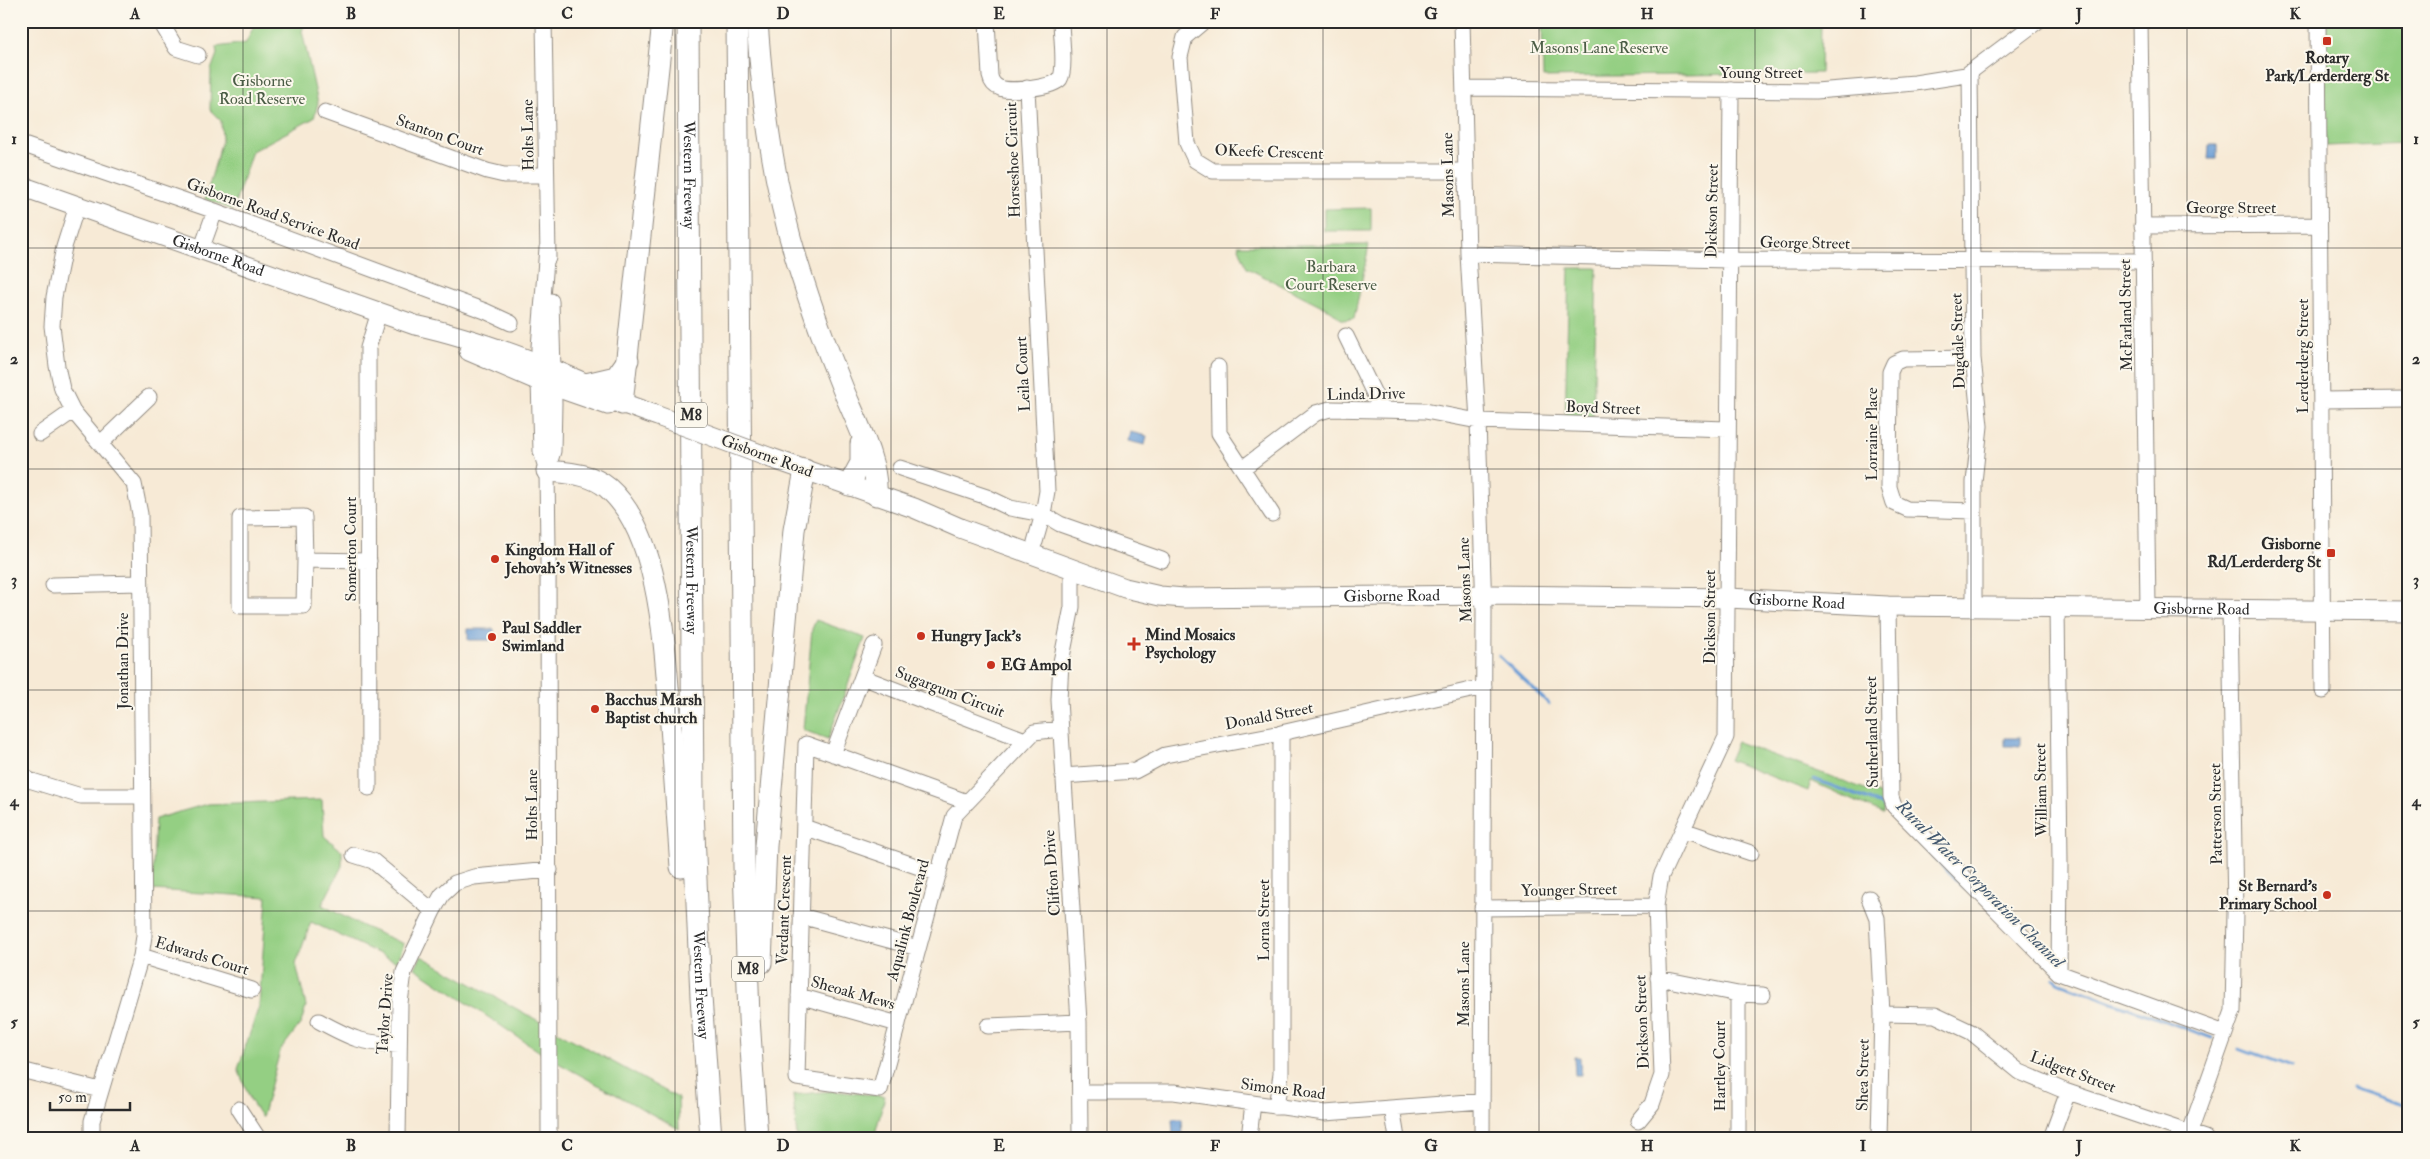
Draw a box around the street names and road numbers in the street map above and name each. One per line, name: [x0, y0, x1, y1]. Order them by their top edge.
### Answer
street label: Young Street: [1719, 63, 1803, 83]
street label: Holts Lane: [517, 99, 539, 171]
street label: Horseshoe Circuit: [1001, 102, 1025, 218]
street label: Stanton Court: [393, 110, 487, 160]
street label: Western Freeway: [679, 120, 699, 230]
street label: Masons Lane: [1437, 132, 1459, 218]
street label: OKeefe Crescent: [1214, 140, 1324, 164]
street label: Dickson Street: [1701, 164, 1723, 258]
street label: Gisborne Road Service Road: [184, 174, 362, 254]
street label: George Street: [2186, 198, 2276, 218]
street label: Gisborne Road: [169, 230, 267, 280]
street label: George Street: [1760, 232, 1850, 254]
street label: McFarland Street: [2115, 259, 2137, 371]
street label: Dugdale Street: [1946, 293, 1970, 389]
street label: Lerderderg Street: [2293, 299, 2313, 413]
street label: Leila Court: [1011, 336, 1035, 412]
street label: Linda Drive: [1327, 383, 1406, 405]
street label: Lorraine Place: [1862, 387, 1882, 481]
street label: Boyd Street: [1565, 397, 1641, 419]
road number: M8: [675, 402, 707, 428]
street label: Gisborne Road: [718, 430, 816, 482]
street label: Somerton Court: [341, 497, 361, 601]
street label: Western Freeway: [681, 525, 702, 635]
street label: Masons Lane: [1454, 537, 1476, 623]
street label: Dickson Street: [1700, 570, 1720, 664]
street label: Gisborne Road: [1343, 586, 1440, 606]
street label: Gisborne Road: [1748, 589, 1845, 614]
street label: Gisborne Road: [2153, 599, 2250, 619]
street label: Jonathan Drive: [113, 612, 134, 711]
street label: Sugargum Circuit: [893, 662, 1007, 722]
street label: Sutherland Street: [1861, 676, 1883, 788]
street label: Donald Street: [1223, 698, 1315, 734]
street label: William Street: [2030, 743, 2052, 838]
street label: Patterson Street: [2205, 763, 2227, 865]
street label: Holts Lane: [522, 769, 542, 841]
street label: Clifton Drive: [1039, 829, 1065, 917]
street label: Verdant Crescent: [772, 855, 796, 965]
street label: Aqualink Boulevard: [882, 857, 934, 984]
street label: Lorna Street: [1254, 879, 1274, 961]
street label: Younger Street: [1521, 879, 1617, 901]
street label: Western Freeway: [688, 929, 714, 1041]
street label: Edwards Court: [153, 932, 251, 980]
street label: Masons Lane: [1454, 941, 1474, 1027]
road number: M8: [732, 956, 764, 982]
street label: Sheoak Mews: [809, 971, 897, 1015]
street label: Taylor Drive: [372, 973, 398, 1055]
street label: Dickson Street: [1630, 974, 1654, 1070]
street label: Hartley Court: [1710, 1021, 1730, 1111]
street label: Shea Street: [1852, 1039, 1874, 1111]
street label: Lidgett Street: [2027, 1046, 2119, 1098]
street label: Simone Road: [1240, 1074, 1326, 1104]

